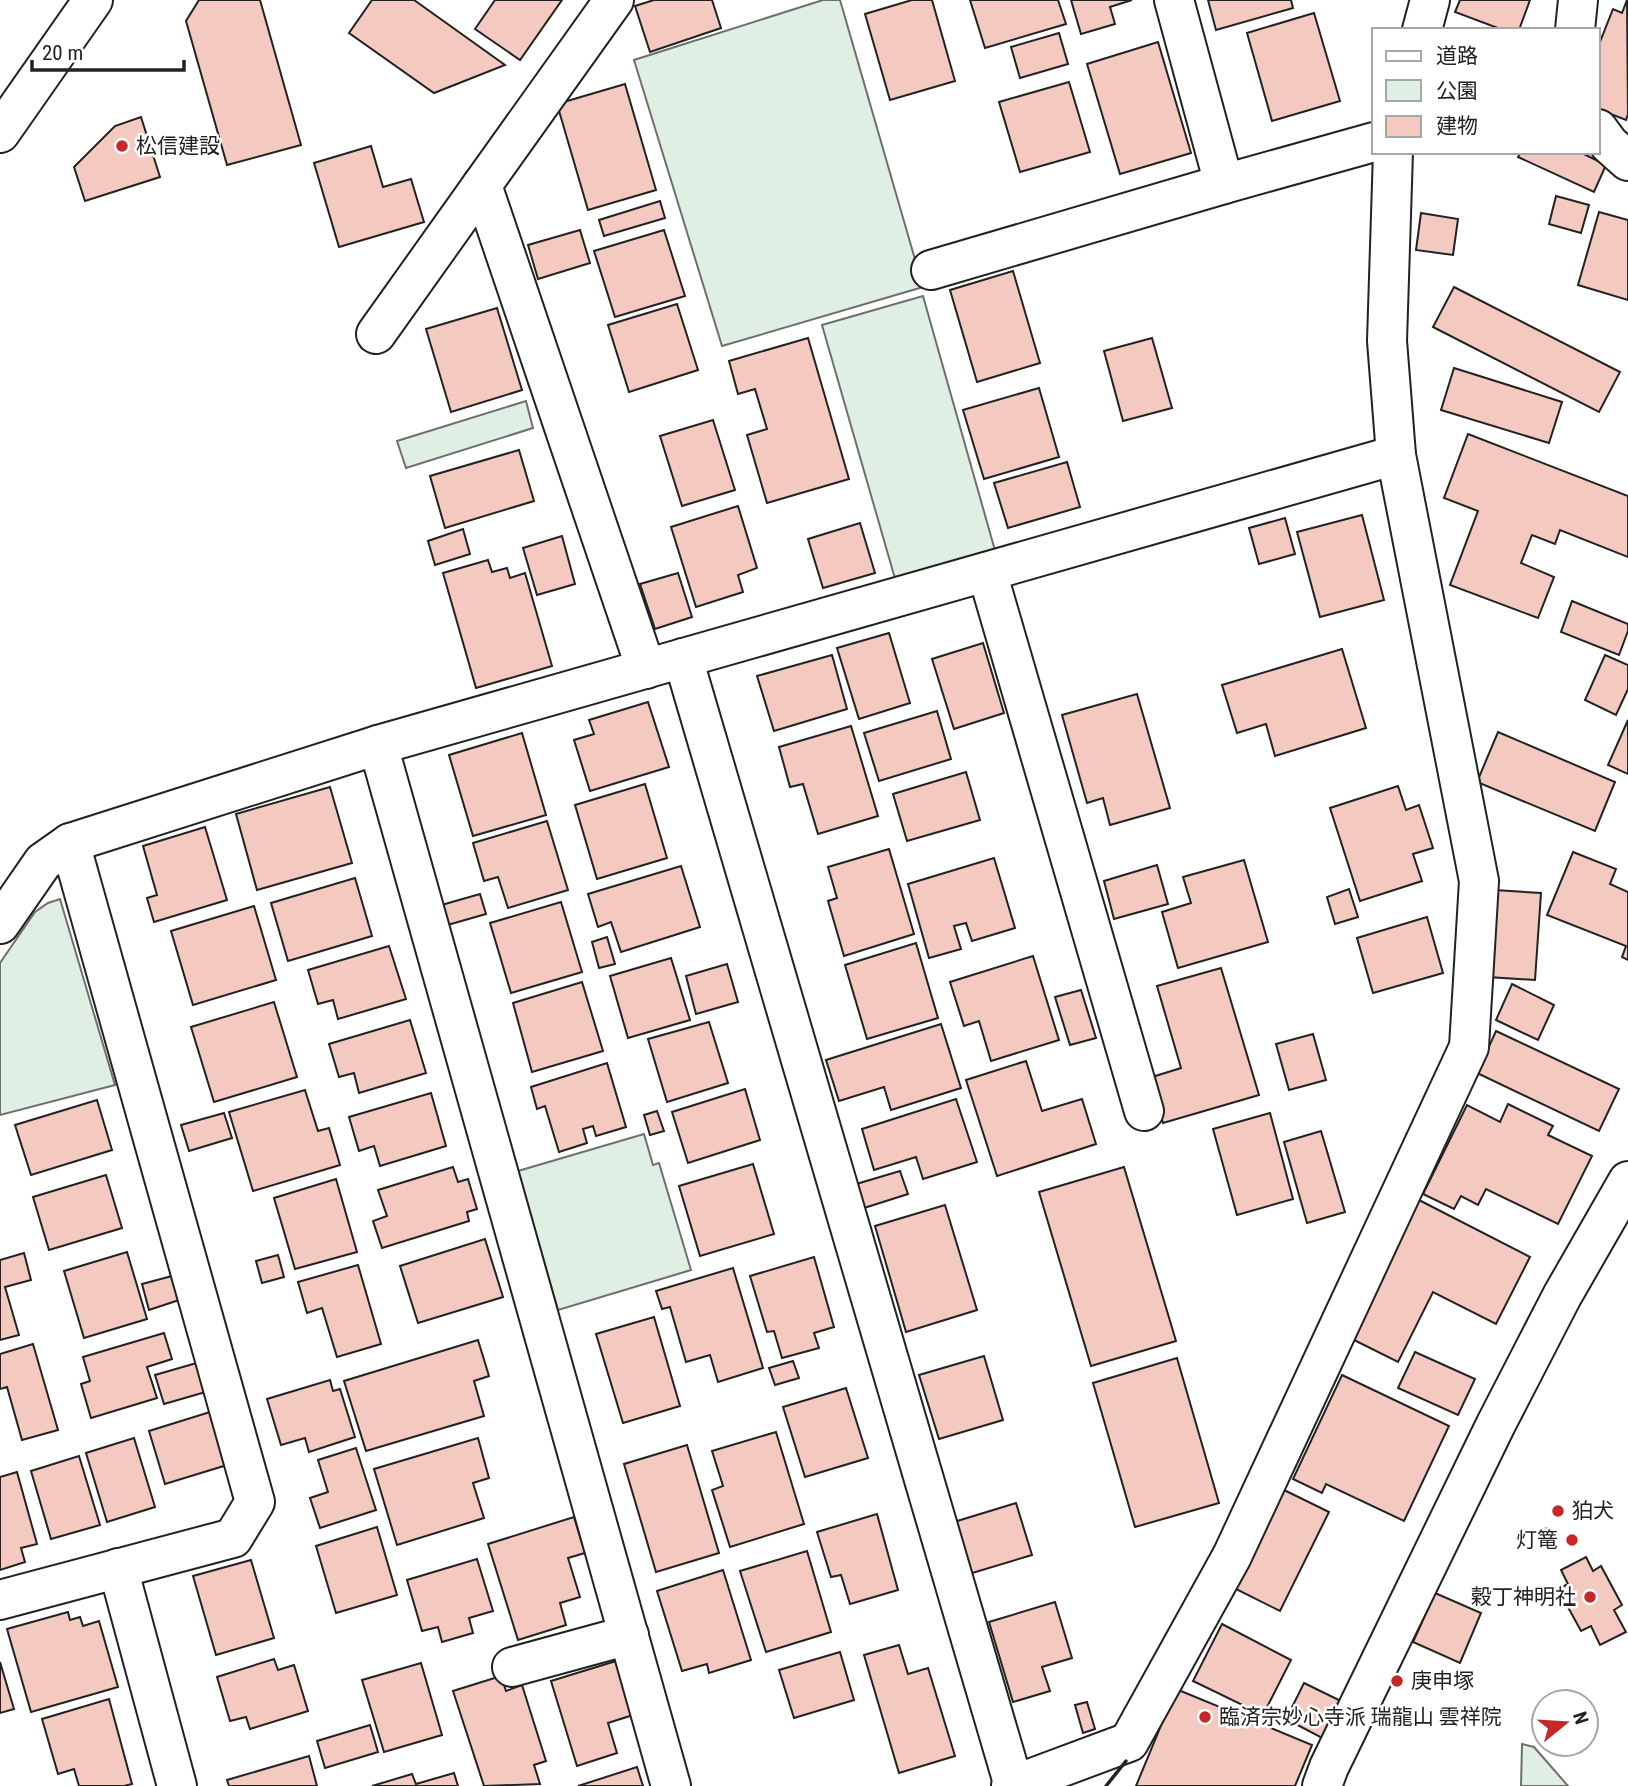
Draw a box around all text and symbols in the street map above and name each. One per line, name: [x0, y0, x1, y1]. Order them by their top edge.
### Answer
scale bar: [32, 28, 184, 72]
legend: [1372, 28, 1600, 154]
text: 20 m: [42, 41, 83, 65]
text: 道路: [1436, 44, 1478, 68]
text: 公園: [1436, 79, 1478, 103]
text: 建物: [1436, 114, 1478, 138]
place label: 松信建設: [136, 134, 220, 158]
marker: 松信建設: [114, 138, 130, 154]
place label: 狛犬: [1572, 1499, 1614, 1523]
marker: 狛犬: [1550, 1503, 1566, 1519]
place label: 灯篭: [1516, 1528, 1558, 1552]
marker: 灯篭: [1564, 1532, 1580, 1548]
place label: 穀丁神明社: [1471, 1585, 1576, 1609]
marker: 穀丁神明社: [1582, 1589, 1598, 1605]
place label: 庚申塚: [1411, 1669, 1474, 1693]
marker: 庚申塚: [1389, 1673, 1405, 1689]
north arrow: [1530, 1688, 1600, 1758]
place label: 臨済宗妙心寺派 瑞龍山 雲祥院: [1219, 1705, 1502, 1729]
marker: 臨済宗妙心寺派 瑞龍山 雲祥院: [1197, 1709, 1213, 1725]
text: N: [1568, 1709, 1593, 1727]

